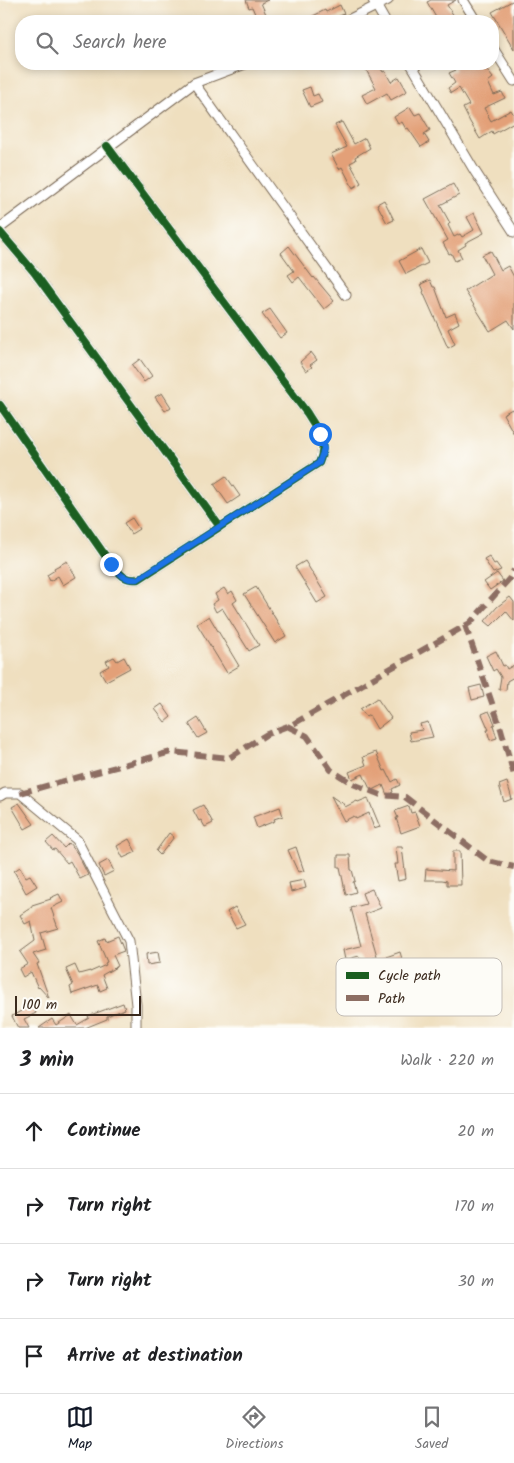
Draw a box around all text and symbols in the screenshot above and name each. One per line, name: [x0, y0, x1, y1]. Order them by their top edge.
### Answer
search box: [15, 15, 499, 70]
text: Search here: [73, 28, 167, 58]
icon: search: [33, 29, 61, 57]
route start: [309, 423, 332, 446]
route end: [100, 553, 123, 576]
legend: [336, 958, 502, 1016]
text: Cycle path: [378, 965, 441, 987]
text: Path: [378, 988, 405, 1010]
scale bar: [15, 993, 141, 1016]
text: 100 m: [22, 994, 57, 1016]
text: 3 min: [20, 1044, 74, 1077]
text: Walk · 220 m: [400, 1048, 494, 1073]
text: Continue: [67, 1116, 140, 1146]
icon: ahead: [20, 1117, 48, 1145]
text: 20 m: [458, 1119, 494, 1144]
text: Turn right: [67, 1191, 152, 1221]
icon: right: [20, 1192, 48, 1220]
text: 170 m: [454, 1194, 494, 1219]
text: Turn right: [67, 1266, 152, 1296]
icon: right: [20, 1267, 48, 1295]
text: 30 m: [458, 1269, 494, 1294]
text: Arrive at destination: [67, 1341, 243, 1371]
icon: arrive: [20, 1342, 48, 1370]
tab: Map: [66, 1403, 94, 1455]
tab: Directions: [225, 1403, 283, 1455]
tab: Saved: [415, 1403, 448, 1455]

